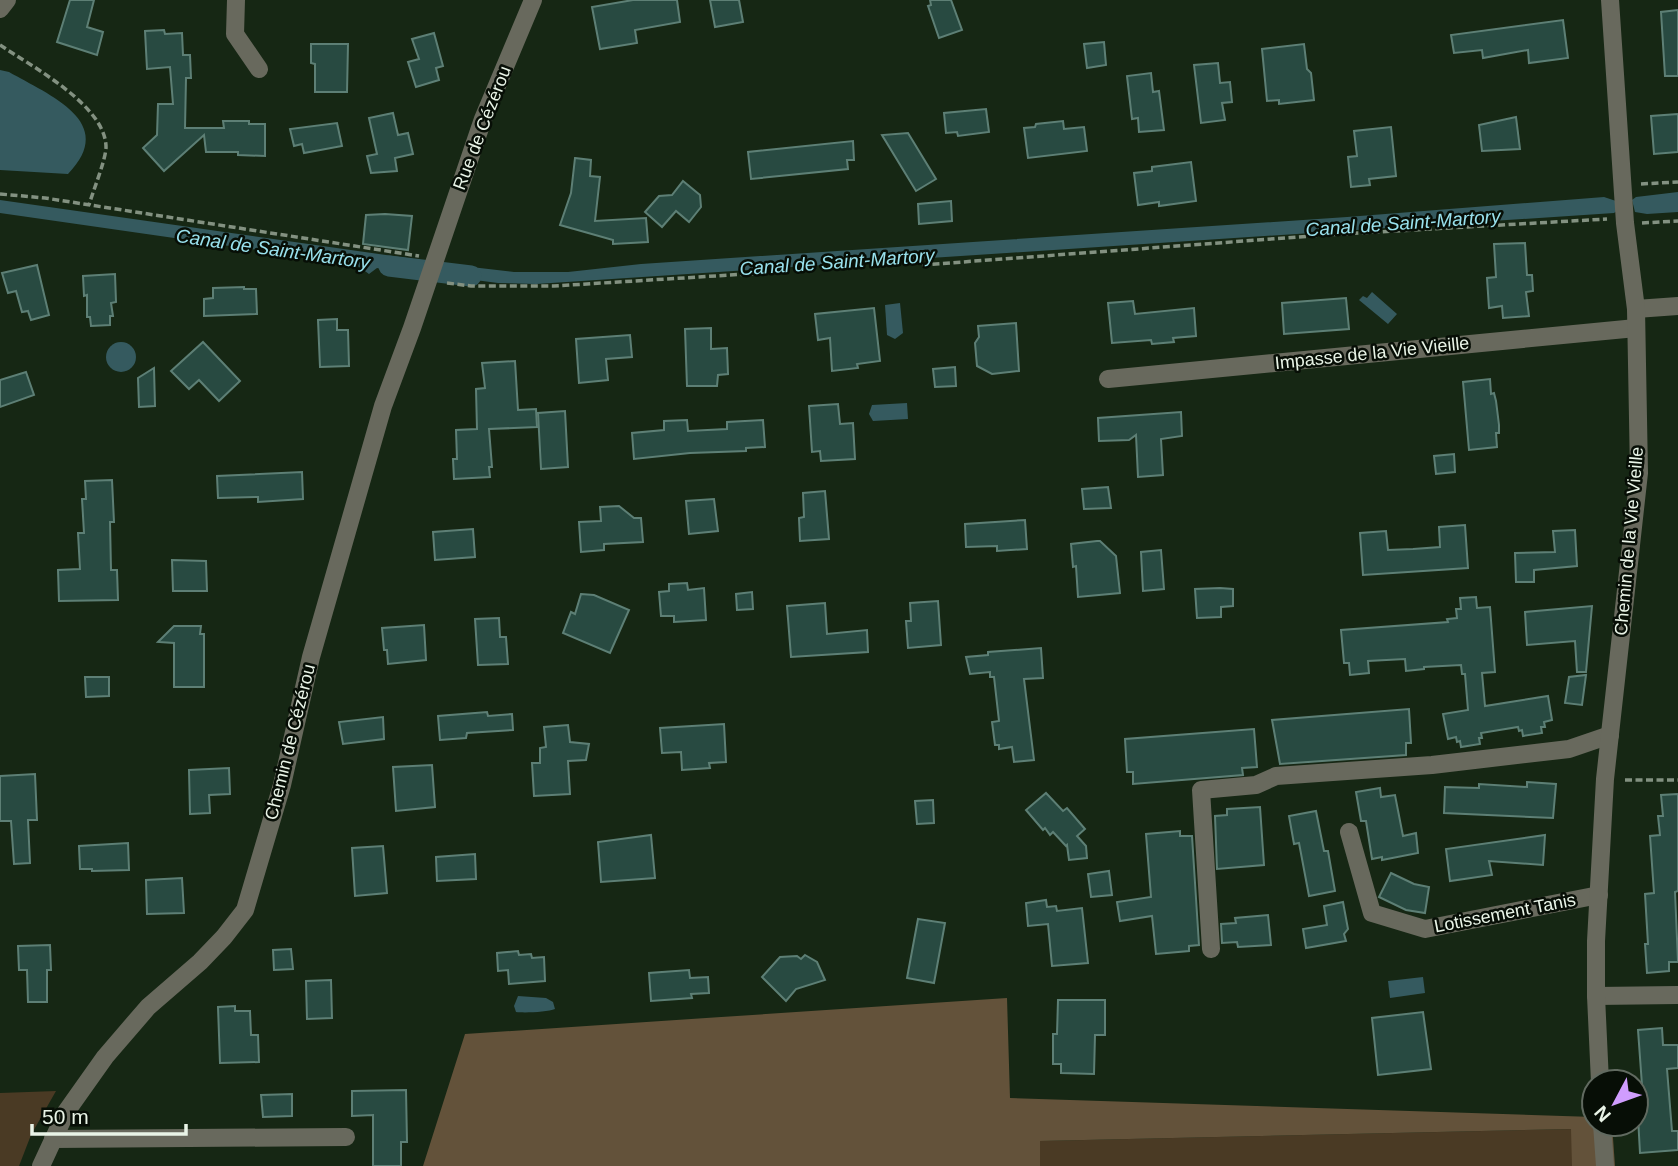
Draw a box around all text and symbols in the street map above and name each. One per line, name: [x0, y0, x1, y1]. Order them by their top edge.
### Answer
street label: Rue de Cézérou: [449, 63, 515, 193]
water label: Canal de Saint-Martory: [1305, 206, 1503, 240]
water label: Canal de Saint-Martory: [175, 225, 373, 273]
water label: Canal de Saint-Martory: [739, 245, 937, 279]
street label: Impasse de la Vie Vieille: [1274, 333, 1470, 373]
street label: Chemin de la Vie Vieille: [1611, 446, 1647, 636]
street label: Chemin de Cézérou: [261, 662, 319, 822]
street label: Lotissement Tanis: [1433, 889, 1577, 937]
north arrow: [1580, 1068, 1650, 1138]
scale bar: [32, 1092, 186, 1136]
text: N: [1590, 1102, 1615, 1126]
text: 50 m: [42, 1105, 89, 1128]

